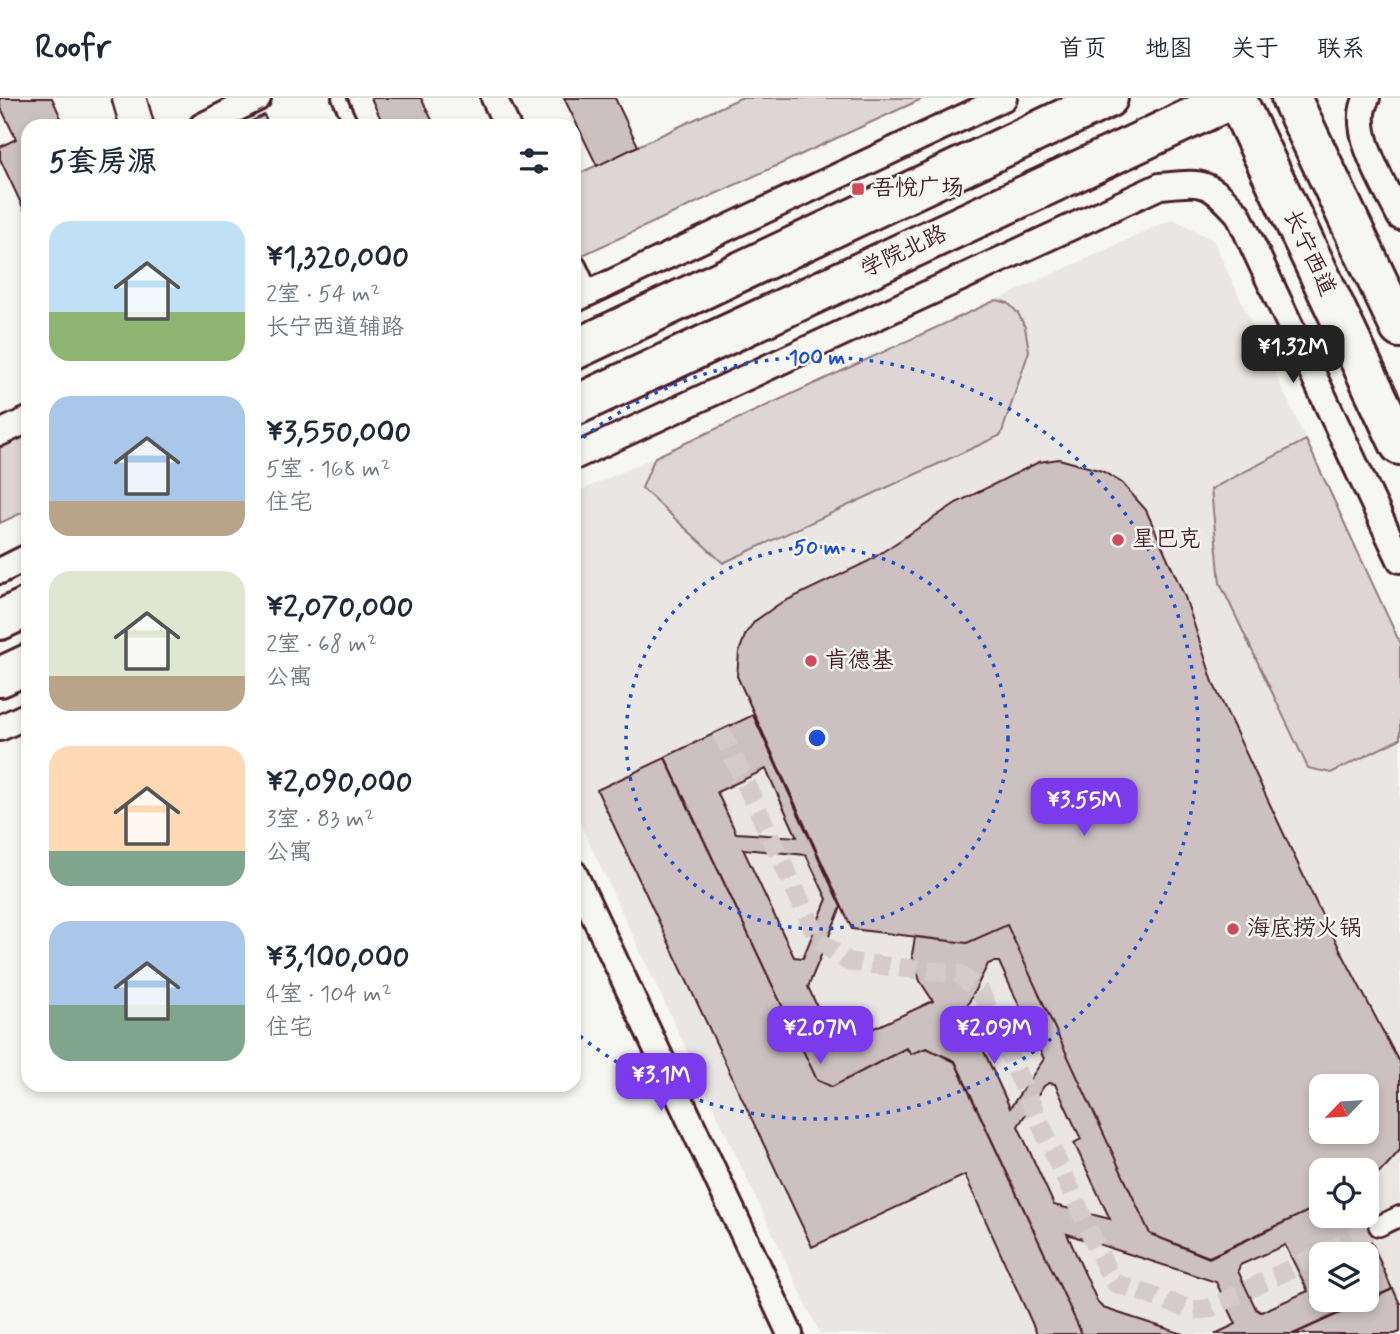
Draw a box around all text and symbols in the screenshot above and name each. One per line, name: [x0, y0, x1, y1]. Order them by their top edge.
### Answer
text: Roofr: [35, 26, 111, 70]
text: 首页: [1059, 34, 1107, 65]
text: 地图: [1145, 34, 1193, 65]
text: 关于: [1231, 34, 1279, 65]
text: 联系: [1317, 34, 1365, 65]
icon: filters: [515, 142, 553, 180]
text: 5套房源: [49, 143, 157, 182]
place label: 吾悦广场: [872, 174, 964, 204]
marker: 吾悦广场: [850, 181, 866, 197]
street label: 长宁西道: [1276, 205, 1342, 301]
street label: 学院北路: [856, 219, 952, 285]
text: ¥1,320,000: [266, 238, 409, 277]
icon: home: [105, 249, 189, 333]
text: 2室 · 54 m²: [266, 280, 380, 310]
text: 长宁西道辅路: [266, 313, 404, 343]
pin: ¥1.32M: [1236, 326, 1350, 385]
text: ¥1.32M: [1257, 333, 1329, 363]
text: 100 m: [789, 344, 845, 372]
text: ¥3,550,000: [266, 413, 411, 452]
icon: home: [105, 424, 189, 508]
text: 5室 · 168 m²: [266, 455, 391, 485]
text: 住宅: [266, 488, 312, 518]
place label: 星巴克: [1132, 525, 1201, 555]
marker: 星巴克: [1110, 532, 1126, 548]
text: 50 m: [794, 534, 841, 562]
text: ¥2,070,000: [266, 588, 414, 627]
icon: home: [105, 599, 189, 683]
text: 2室 · 68 m²: [266, 630, 377, 660]
place label: 肯德基: [825, 646, 894, 676]
marker: 肯德基: [803, 653, 819, 669]
text: 公寓: [266, 663, 312, 693]
centre of rings: [805, 726, 829, 750]
text: ¥2,090,000: [266, 763, 413, 802]
icon: home: [105, 774, 189, 858]
pin: ¥3.55M: [1027, 778, 1141, 838]
text: ¥3.55M: [1047, 786, 1121, 816]
text: 3室 · 83 m²: [266, 805, 375, 835]
text: 公寓: [266, 838, 312, 868]
place label: 海底捞火锅: [1247, 914, 1362, 944]
marker: 海底捞火锅: [1225, 921, 1241, 937]
text: ¥3,100,000: [266, 938, 410, 977]
icon: home: [105, 949, 189, 1033]
text: 4室 · 104 m²: [266, 980, 392, 1010]
pin: ¥2.07M: [763, 1006, 877, 1066]
pin: ¥2.09M: [937, 1006, 1051, 1066]
text: 住宅: [266, 1013, 312, 1043]
text: ¥2.07M: [783, 1014, 857, 1044]
text: ¥2.09M: [956, 1014, 1032, 1044]
pin: ¥3.1M: [612, 1054, 710, 1113]
text: ¥3.1M: [632, 1061, 690, 1091]
north arrow: [1309, 1074, 1379, 1144]
map controls: [1309, 1074, 1379, 1312]
button: locate: [1309, 1158, 1379, 1228]
button: layers: [1309, 1242, 1379, 1312]

